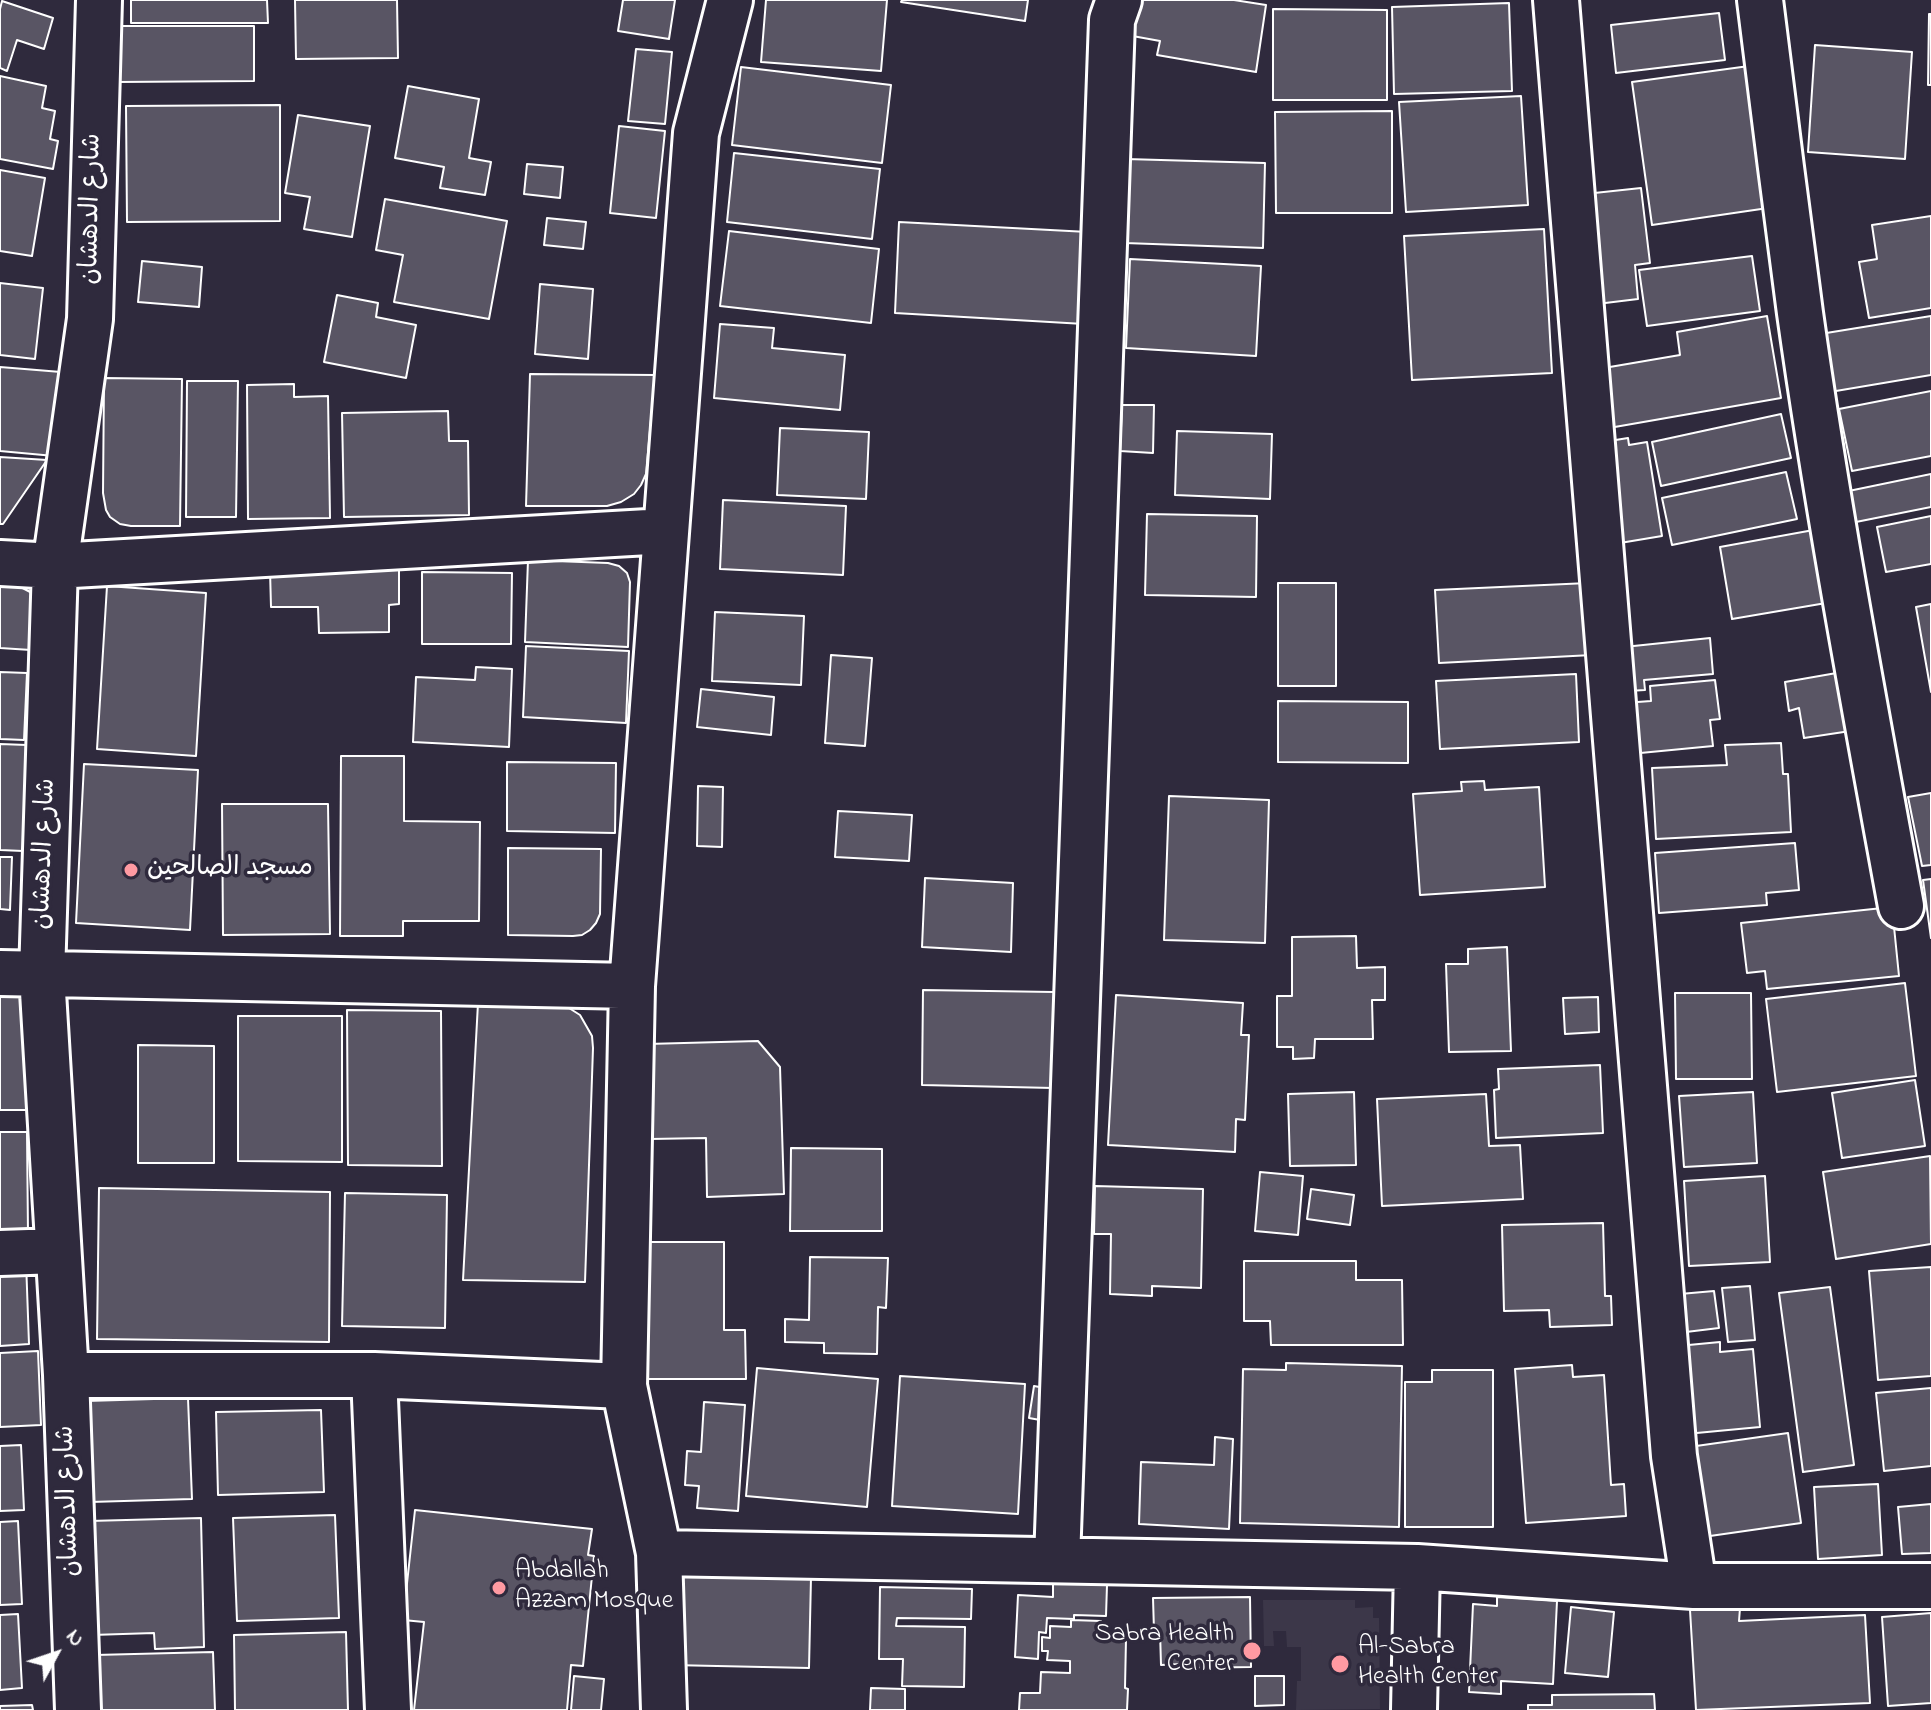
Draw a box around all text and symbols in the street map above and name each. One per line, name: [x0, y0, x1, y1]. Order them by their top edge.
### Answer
street label: شارع الدهشان: [76, 133, 110, 285]
street label: شارع الدهشان: [28, 778, 64, 930]
place label: مسجد الصالحين: [147, 854, 313, 886]
marker: مسجد الصالحين: [122, 861, 140, 879]
street label: شارع الدهشان: [52, 1425, 88, 1577]
place label: Abdallah Azzam Mosque: [515, 1557, 673, 1618]
marker: Abdallah Azzam Mosque: [490, 1579, 508, 1597]
north arrow: [16, 1614, 96, 1694]
place label: Sabra Health Center: [1095, 1620, 1234, 1682]
text: N: [57, 1623, 91, 1655]
place label: Al-Sabra Health Center: [1358, 1633, 1498, 1694]
marker: Sabra Health Center: [1241, 1640, 1263, 1662]
marker: Al-Sabra Health Center: [1329, 1653, 1351, 1675]

